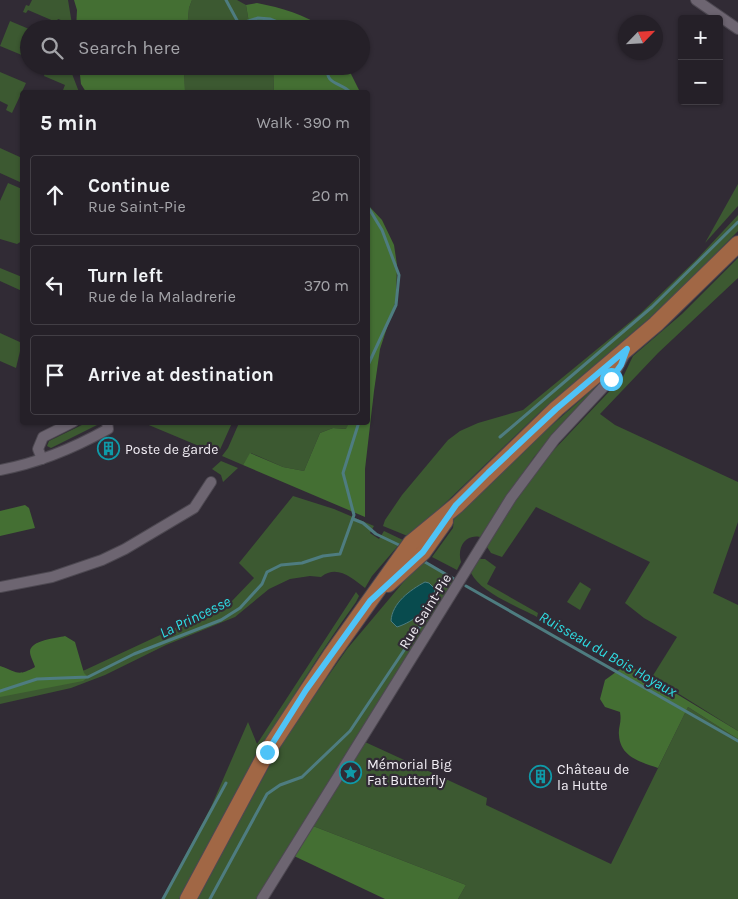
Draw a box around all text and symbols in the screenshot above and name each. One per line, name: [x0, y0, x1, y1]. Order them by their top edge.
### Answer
north arrow: [618, 15, 663, 60]
map controls: [678, 15, 723, 105]
button: +: [678, 15, 723, 60]
search box: [20, 20, 370, 75]
icon: search: [38, 34, 66, 62]
text: Search here: [78, 37, 180, 59]
button: −: [678, 60, 723, 105]
text: 5 min: [40, 111, 97, 135]
text: Walk · 390 m: [256, 113, 350, 132]
text: Continue: [88, 175, 170, 197]
icon: ahead: [41, 181, 69, 209]
text: 20 m: [311, 186, 349, 205]
text: Rue Saint-Pie: [88, 197, 186, 216]
text: Turn left: [88, 265, 163, 287]
icon: left: [41, 271, 69, 299]
text: 370 m: [304, 276, 349, 295]
text: Rue de la Maladrerie: [88, 287, 236, 306]
icon: arrive: [41, 361, 69, 389]
text: Arrive at destination: [88, 364, 274, 386]
route start: [600, 368, 623, 391]
building icon: Poste de garde: [97, 437, 121, 461]
place label: Poste de garde: [125, 441, 219, 458]
street label: Rue Saint-Pie: [396, 570, 455, 652]
water label: La Princesse: [156, 592, 234, 642]
water label: Ruisseau du Bois Hoyaux: [536, 607, 681, 701]
route end: [256, 741, 279, 764]
place label: Mémorial Big Fat Butterfly: [367, 756, 452, 789]
place icon: Mémorial Big Fat Butterfly: [339, 760, 363, 784]
place label: Château de la Hutte: [557, 761, 629, 794]
building icon: Château de la Hutte: [529, 765, 553, 789]

